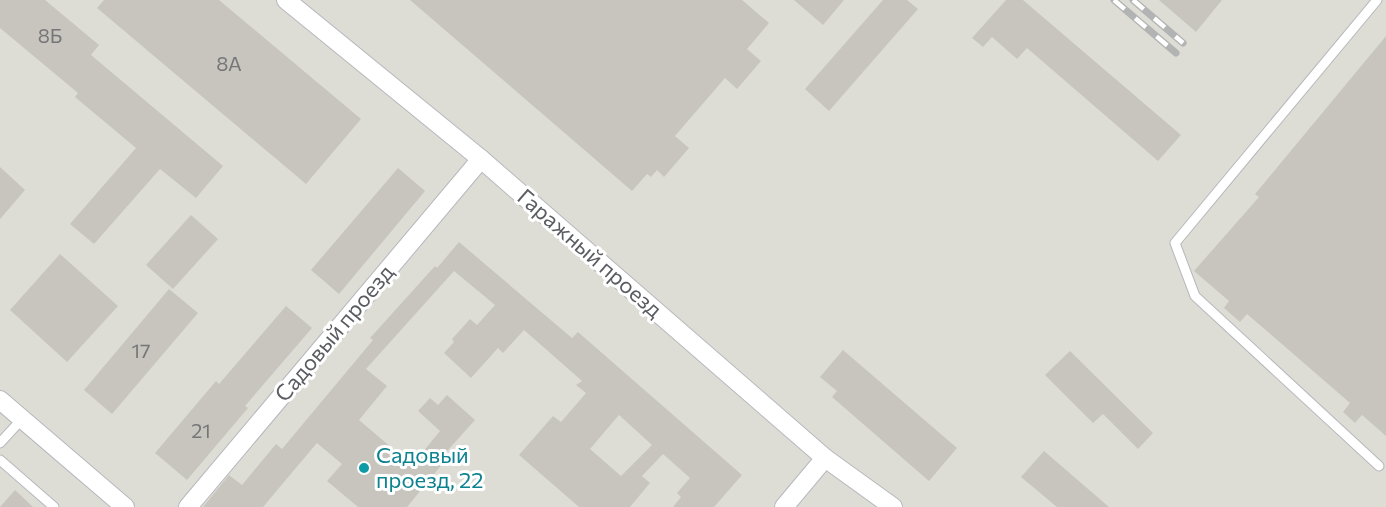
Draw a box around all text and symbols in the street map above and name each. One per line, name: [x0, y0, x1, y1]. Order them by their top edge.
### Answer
house number: 8Б: [38, 23, 62, 47]
house number: 8А: [216, 51, 242, 75]
street label: Гаражный проезд: [513, 183, 668, 323]
street label: Садовый проезд: [268, 259, 399, 407]
house number: 17: [131, 338, 151, 362]
house number: 21: [191, 418, 211, 442]
place label: Садовый проезд, 22: [376, 441, 483, 493]
marker: Садовый проезд, 22: [357, 461, 371, 475]

